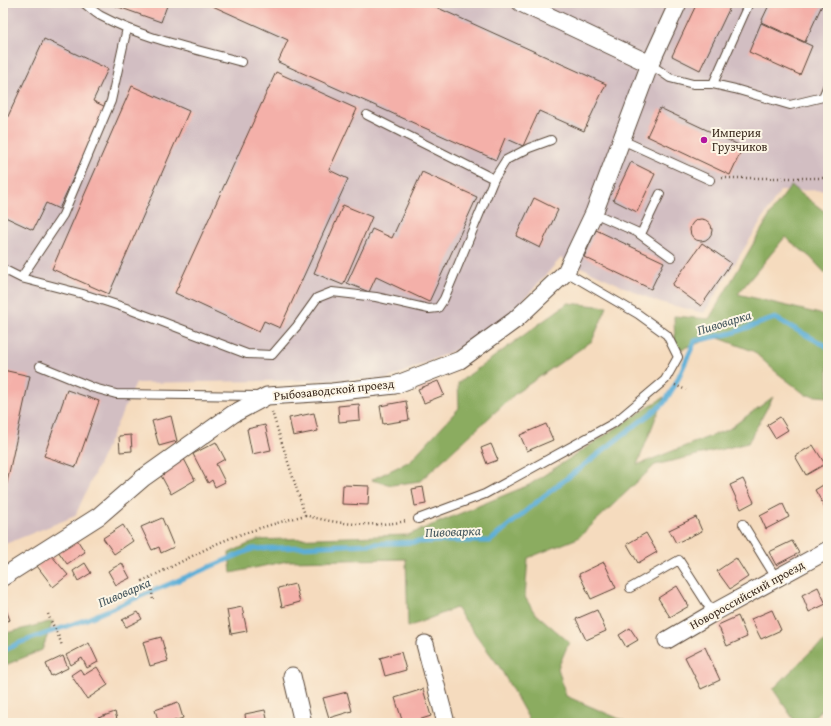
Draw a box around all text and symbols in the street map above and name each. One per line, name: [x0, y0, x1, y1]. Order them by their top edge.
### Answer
place label: Империя Грузчиков: [712, 124, 768, 155]
marker: Империя Грузчиков: [699, 135, 709, 145]
water label: Пивоварка: [695, 305, 754, 340]
street label: Рыбозаводской проезд: [273, 375, 395, 404]
water label: Пивоварка: [425, 521, 481, 542]
street label: Новороссийский проезд: [686, 556, 808, 633]
water label: Пивоварка: [95, 573, 154, 612]

